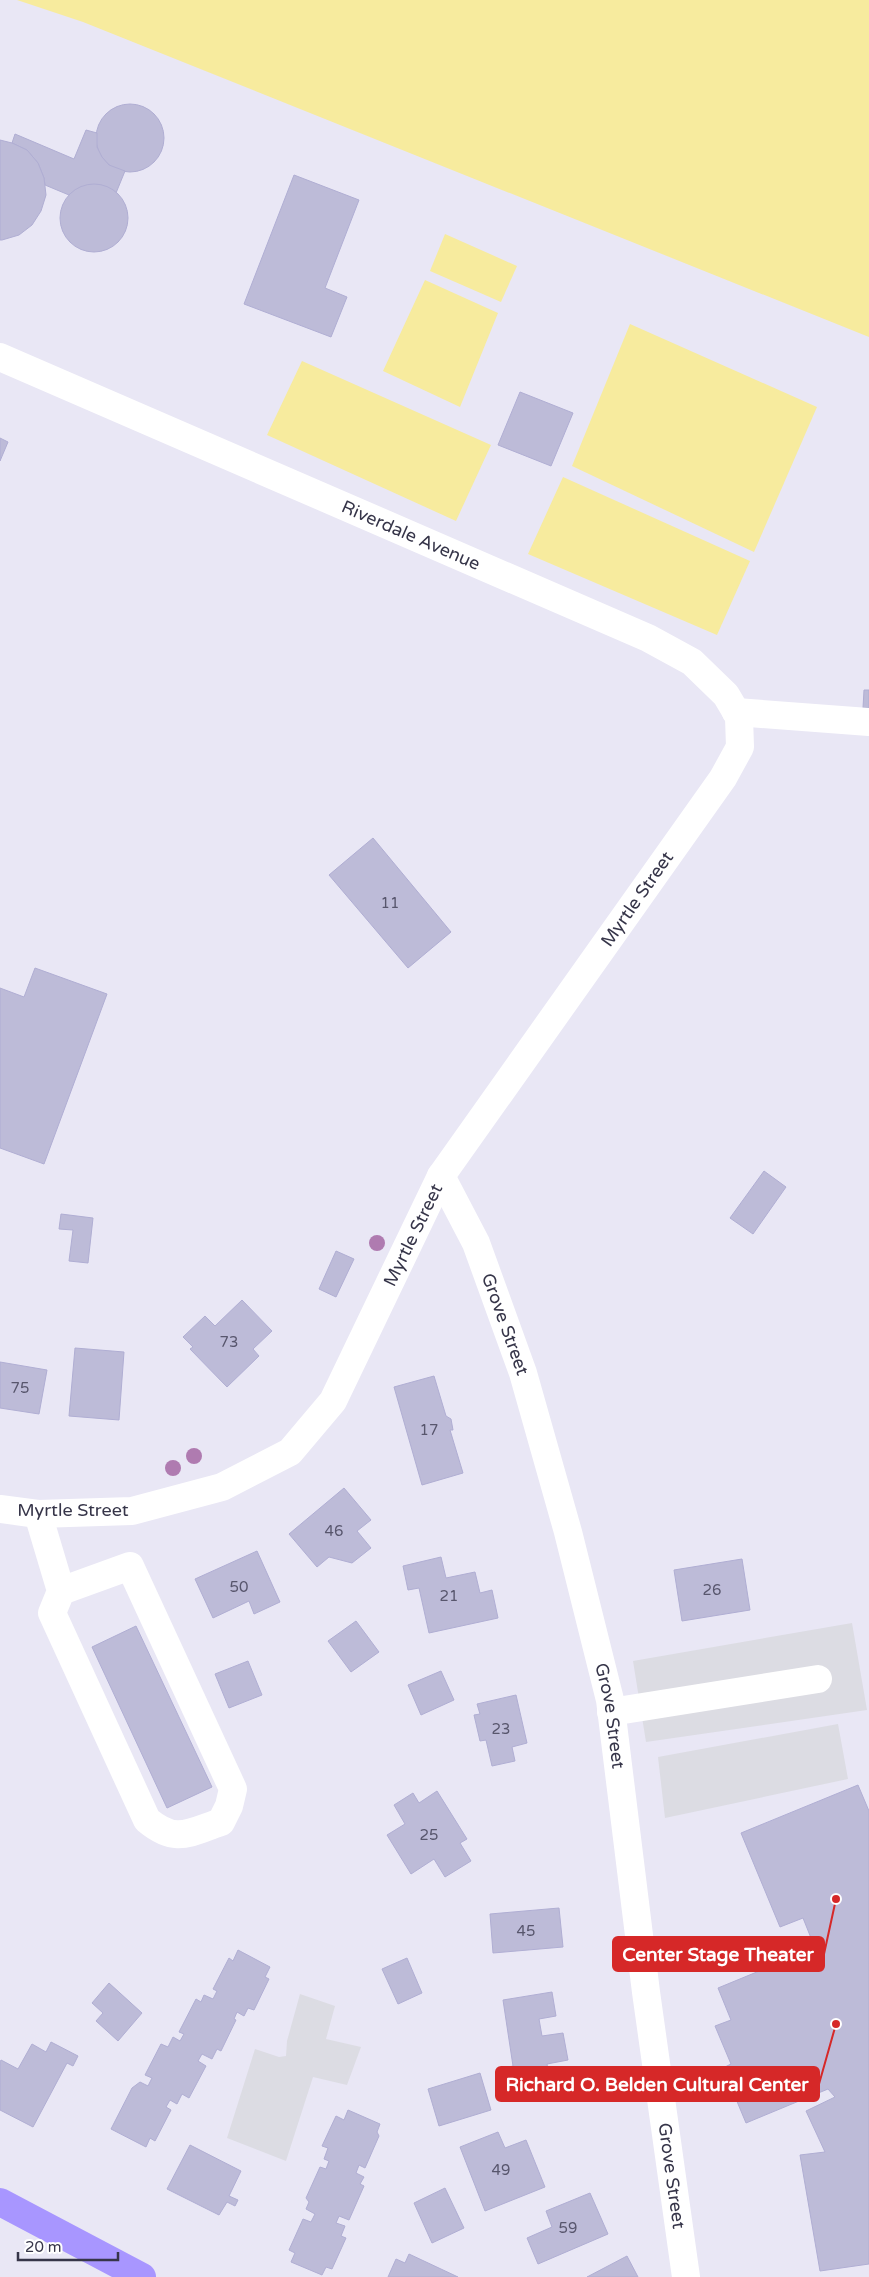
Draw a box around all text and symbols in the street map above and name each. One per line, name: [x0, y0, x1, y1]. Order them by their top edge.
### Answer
street label: Riverdale Avenue: [338, 496, 484, 575]
street label: Myrtle Street: [596, 847, 678, 951]
house number: 11: [381, 894, 399, 912]
street label: Myrtle Street: [379, 1180, 447, 1290]
street label: Grove Street: [477, 1270, 534, 1378]
house number: 73: [220, 1333, 238, 1351]
house number: 75: [11, 1379, 29, 1397]
house number: 17: [420, 1421, 438, 1439]
street label: Myrtle Street: [17, 1499, 129, 1521]
house number: 46: [325, 1522, 343, 1540]
house number: 50: [230, 1578, 248, 1596]
house number: 26: [703, 1581, 721, 1599]
house number: 21: [440, 1587, 458, 1605]
street label: Grove Street: [590, 1661, 629, 1770]
house number: 23: [492, 1720, 510, 1738]
house number: 25: [420, 1826, 438, 1844]
house number: 45: [517, 1922, 535, 1940]
callout: Center Stage Theater: [613, 1937, 824, 1971]
text: Center Stage Theater: [622, 1944, 814, 1967]
callout: Richard O. Belden Cultural Center: [496, 2067, 819, 2101]
text: Richard O. Belden Cultural Center: [505, 2074, 809, 2096]
street label: Grove Street: [653, 2121, 690, 2230]
house number: 49: [492, 2161, 510, 2179]
house number: 59: [559, 2219, 577, 2237]
scale bar: [18, 2230, 118, 2262]
text: 20 m: [25, 2238, 62, 2256]

